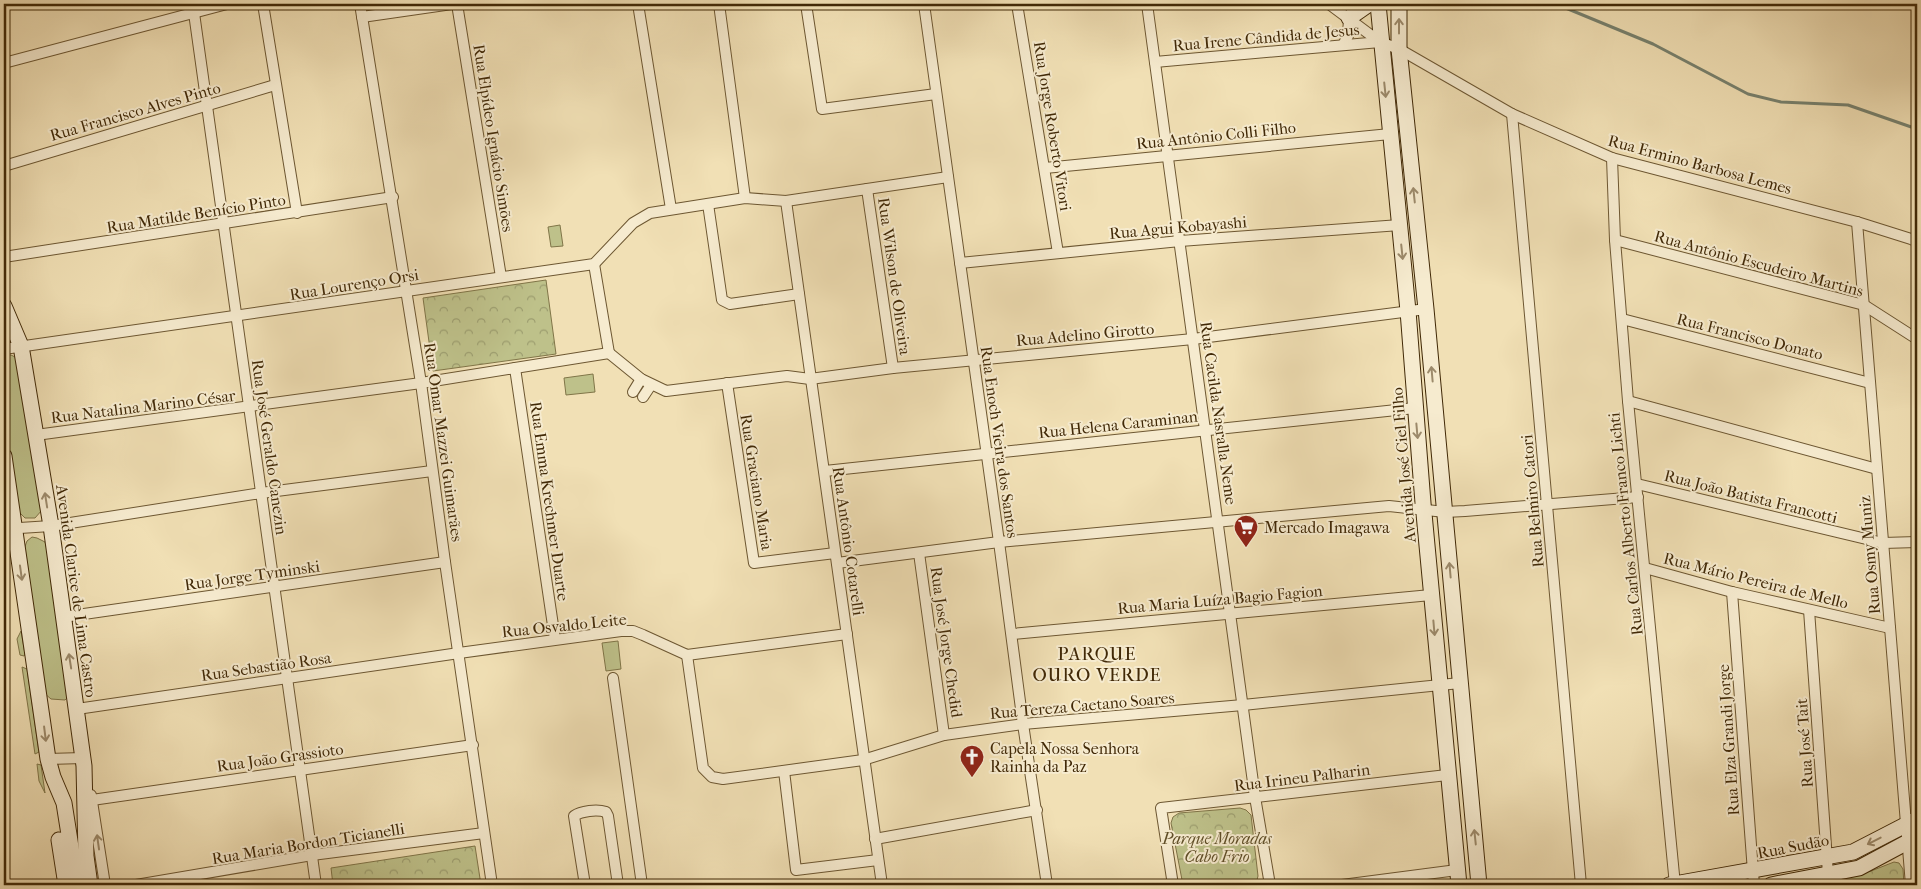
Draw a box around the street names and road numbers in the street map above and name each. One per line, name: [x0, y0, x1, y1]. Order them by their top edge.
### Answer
street label: Rua Irene Cândida de Jesus: [1172, 20, 1360, 55]
street label: Rua Jorge Roberto Vitori: [1030, 40, 1075, 213]
street label: Rua Elpídeo Ignácio Simões: [469, 43, 518, 233]
street label: Rua Francisco Alves Pinto: [48, 78, 223, 145]
street label: Rua Antônio Colli Filho: [1135, 118, 1297, 153]
street label: Rua Ermino Barbosa Lemes: [1606, 131, 1794, 198]
street label: Rua Matilde Benício Pinto: [105, 190, 287, 237]
street label: Rua Wilson de Oliveira: [874, 196, 915, 357]
street label: Rua Agui Kobayashi: [1109, 212, 1248, 243]
street label: Rua Antônio Escudeiro Martins: [1652, 226, 1866, 301]
street label: Rua Lourenço Orsi: [288, 265, 420, 304]
street label: Rua Francisco Donato: [1675, 309, 1825, 364]
street label: Rua Adelino Girotto: [1015, 319, 1155, 350]
street label: Rua Cacilda Nasralla Neme: [1196, 320, 1241, 506]
street label: Rua Omar Mazzei Guimarães: [420, 341, 467, 543]
street label: Rua Enoch Vieira dos Santos: [977, 345, 1022, 539]
street label: Rua José Geraldo Canezin: [248, 358, 291, 537]
street label: Rua Natalina Marino César: [50, 386, 237, 427]
street label: Avenida José Ciel Filho: [1387, 386, 1420, 544]
street label: Rua Emma Krechmer Duarte: [526, 400, 573, 602]
street label: Rua Helena Caraminan: [1037, 407, 1199, 442]
street label: Rua Carlos Alberto Franco Lichti: [1604, 411, 1647, 636]
street label: Rua Graciano Maria: [736, 413, 777, 552]
street label: Rua Belmiro Catori: [1517, 433, 1548, 568]
street label: Rua Antônio Cotarelli: [829, 465, 868, 617]
street label: Rua João Batista Francotti: [1662, 466, 1840, 527]
street label: Avenida Clarice de Lima Castro: [52, 482, 101, 699]
street label: Rua Osmy Muniz: [1855, 495, 1884, 615]
street label: Rua Mário Pereira de Mello: [1662, 548, 1850, 613]
street label: Rua Jorge Tyminski: [183, 557, 321, 594]
street label: Rua José Jorge Chedid: [927, 565, 967, 719]
street label: Rua Maria Luíza Bagio Fagion: [1117, 581, 1324, 618]
street label: Rua Osvaldo Leite: [501, 609, 628, 642]
street label: Rua Sebastião Rosa: [200, 648, 333, 685]
street label: Rua Elza Grandi Jorge: [1714, 663, 1743, 816]
street label: Rua Tereza Caetano Soares: [989, 688, 1175, 723]
street label: Rua José Tait: [1792, 697, 1817, 788]
street label: Rua João Grassioto: [215, 739, 345, 776]
street label: Rua Irineu Palharin: [1233, 760, 1372, 795]
street label: Rua Maria Bordon Ticianelli: [210, 819, 406, 868]
street label: Rua Sudão: [1756, 830, 1831, 863]

